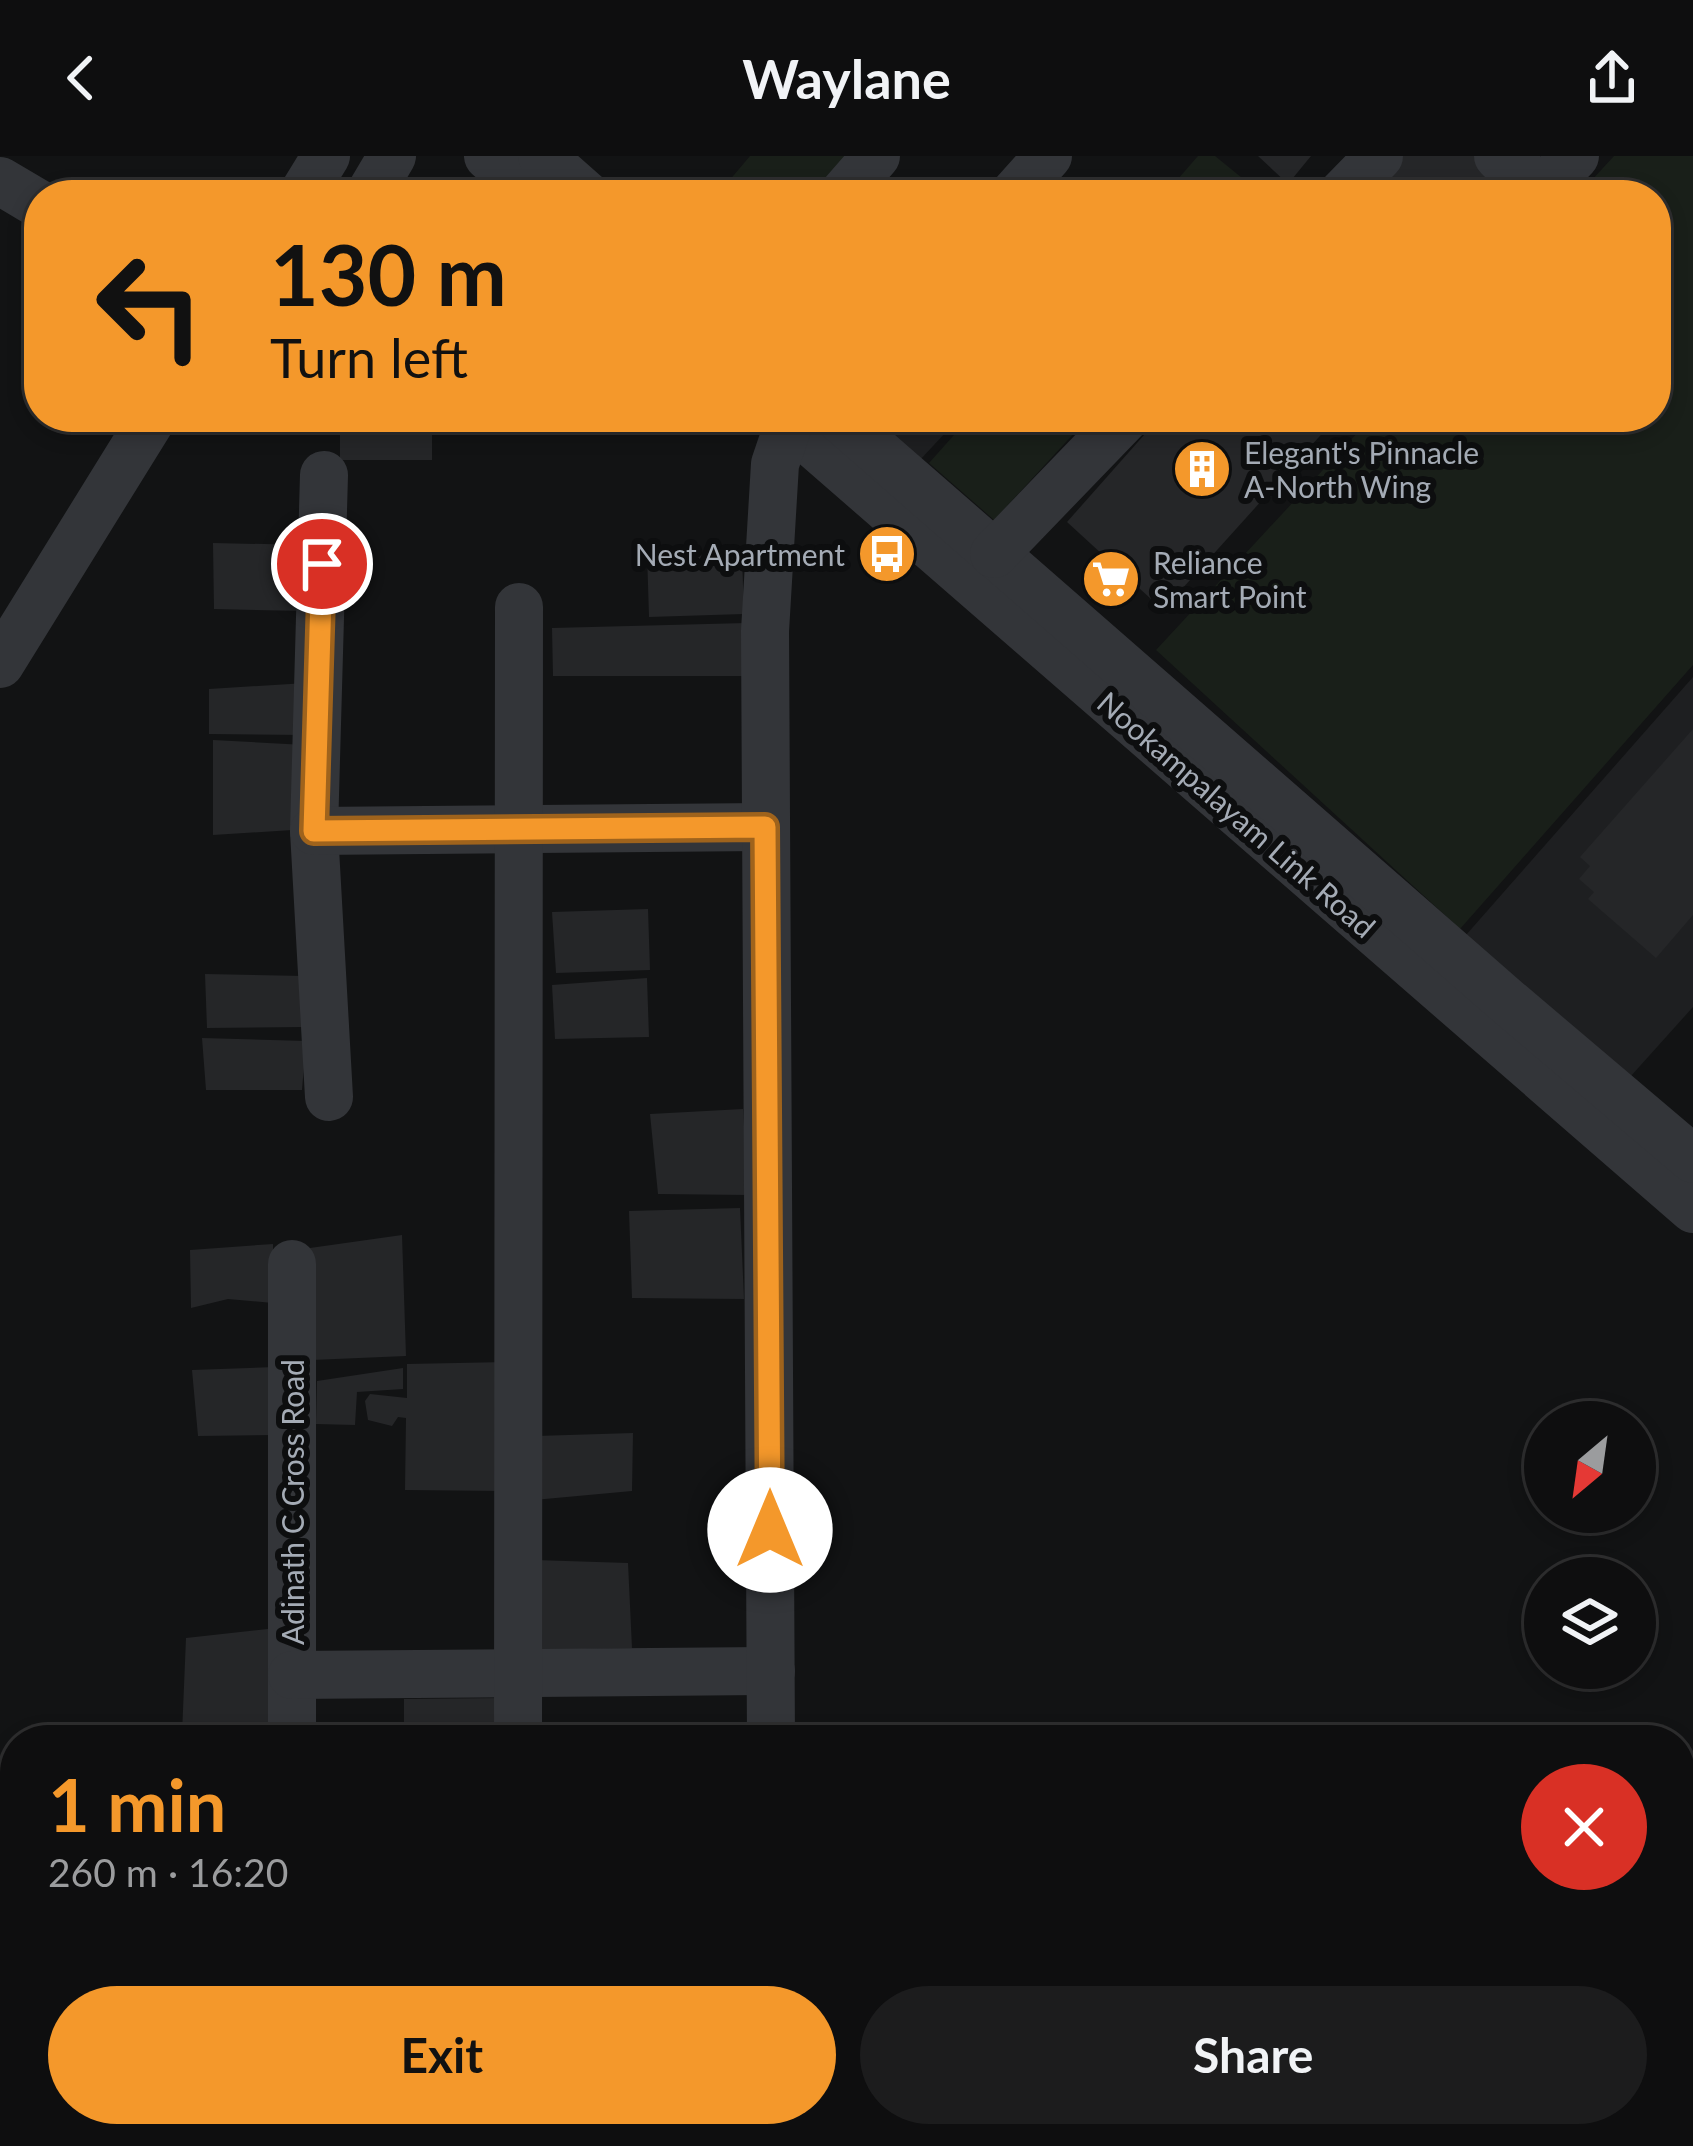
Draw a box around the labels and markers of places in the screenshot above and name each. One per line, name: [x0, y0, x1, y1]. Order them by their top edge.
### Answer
place label: Elegant's Pinnacle A-North Wing: [1244, 434, 1479, 504]
building icon: Elegant's Pinnacle A-North Wing: [1171, 438, 1233, 500]
pin: [271, 513, 373, 615]
bus stop icon: Nest Apartment: [856, 523, 918, 585]
place label: Nest Apartment: [635, 536, 845, 572]
place label: Reliance Smart Point: [1153, 544, 1307, 614]
supermarket icon: Reliance Smart Point: [1080, 548, 1142, 610]

